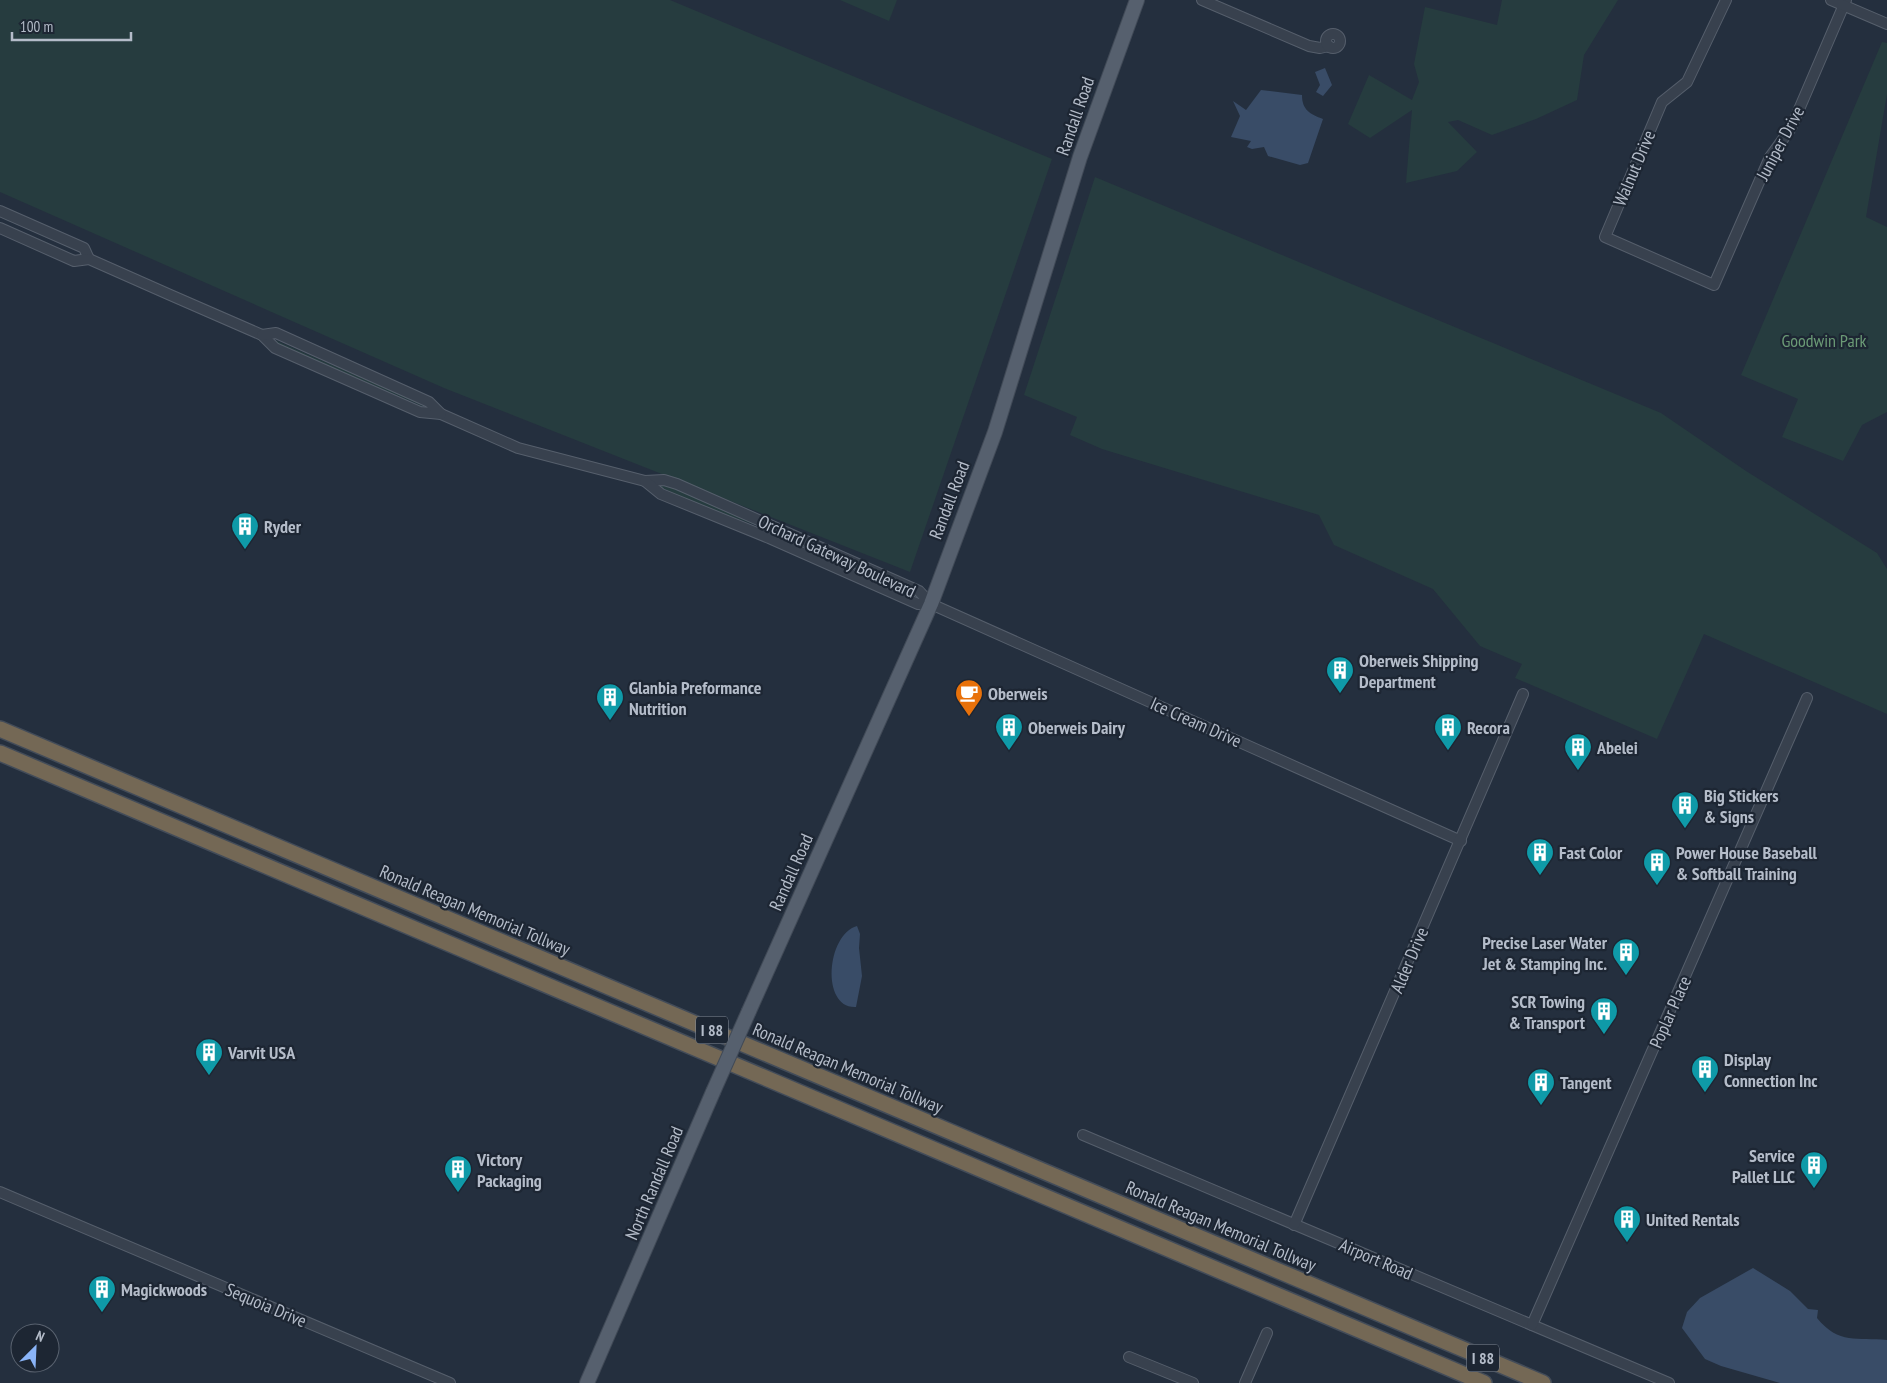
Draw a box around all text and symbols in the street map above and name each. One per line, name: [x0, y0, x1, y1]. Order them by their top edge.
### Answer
scale bar: [12, 10, 131, 42]
text: 100 m: [20, 17, 53, 36]
street label: Randall Road: [1051, 74, 1099, 158]
street label: Juniper Drive: [1750, 102, 1809, 185]
street label: Walnut Drive: [1608, 127, 1660, 209]
park label: Goodwin Park: [1781, 329, 1867, 352]
street label: Randall Road: [924, 458, 974, 542]
street label: Orchard Gateway Boulevard: [755, 509, 919, 603]
building icon: Ryder: [230, 511, 260, 550]
place label: Ryder: [264, 515, 302, 538]
place label: Oberweis Shipping Department: [1359, 649, 1479, 693]
building icon: Oberweis Shipping Department: [1325, 655, 1355, 694]
place label: Glanbia Preformance Nutrition: [629, 676, 762, 720]
cafe icon: Oberweis: [954, 678, 984, 717]
building icon: Glanbia Preformance Nutrition: [595, 682, 625, 721]
place label: Oberweis: [988, 682, 1048, 705]
street label: Ice Cream Drive: [1147, 692, 1245, 752]
building icon: Oberweis Dairy: [994, 712, 1024, 751]
building icon: Recora: [1433, 712, 1463, 751]
place label: Oberweis Dairy: [1028, 716, 1126, 739]
place label: Recora: [1467, 716, 1510, 739]
building icon: Abelei: [1563, 732, 1593, 771]
place label: Abelei: [1596, 736, 1638, 759]
place label: Big Stickers & Signs: [1704, 784, 1779, 828]
building icon: Big Stickers & Signs: [1670, 790, 1700, 829]
street label: Randall Road: [764, 830, 818, 914]
building icon: Fast Color: [1525, 837, 1555, 876]
place label: Fast Color: [1559, 841, 1623, 864]
place label: Power House Baseball & Softball Training: [1676, 841, 1818, 885]
building icon: Power House Baseball & Softball Training: [1642, 847, 1672, 886]
street label: Ronald Reagan Memorial Tollway: [376, 859, 574, 961]
street label: Alder Drive: [1385, 924, 1433, 996]
place label: Precise Laser Water Jet & Stamping Inc.: [1482, 931, 1608, 975]
building icon: Precise Laser Water Jet & Stamping Inc.: [1611, 937, 1641, 976]
street label: Poplar Place: [1644, 972, 1696, 1052]
place label: SCR Towing & Transport: [1509, 990, 1586, 1034]
building icon: SCR Towing & Transport: [1589, 996, 1619, 1035]
road number: I 88: [696, 1016, 728, 1044]
street label: Ronald Reagan Memorial Tollway: [749, 1017, 947, 1119]
building icon: Varvit USA: [194, 1037, 224, 1076]
place label: Varvit USA: [227, 1041, 296, 1064]
place label: Display Connection Inc: [1724, 1048, 1818, 1092]
building icon: Display Connection Inc: [1690, 1054, 1720, 1093]
building icon: Tangent: [1526, 1067, 1556, 1106]
place label: Tangent: [1560, 1071, 1612, 1094]
street label: North Randall Road: [620, 1123, 688, 1243]
place label: Service Pallet LLC: [1732, 1144, 1795, 1188]
place label: Victory Packaging: [476, 1148, 542, 1192]
building icon: Service Pallet LLC: [1799, 1150, 1829, 1189]
building icon: Victory Packaging: [443, 1154, 473, 1193]
street label: Ronald Reagan Memorial Tollway: [1122, 1175, 1320, 1277]
building icon: United Rentals: [1612, 1204, 1642, 1243]
place label: United Rentals: [1646, 1208, 1740, 1231]
street label: Airport Road: [1336, 1233, 1416, 1285]
building icon: Magickwoods: [87, 1274, 117, 1313]
place label: Magickwoods: [121, 1278, 207, 1301]
street label: Sequoia Drive: [222, 1278, 310, 1332]
north arrow: [10, 1323, 60, 1373]
text: N: [33, 1326, 47, 1346]
road number: I 88: [1467, 1345, 1499, 1372]

